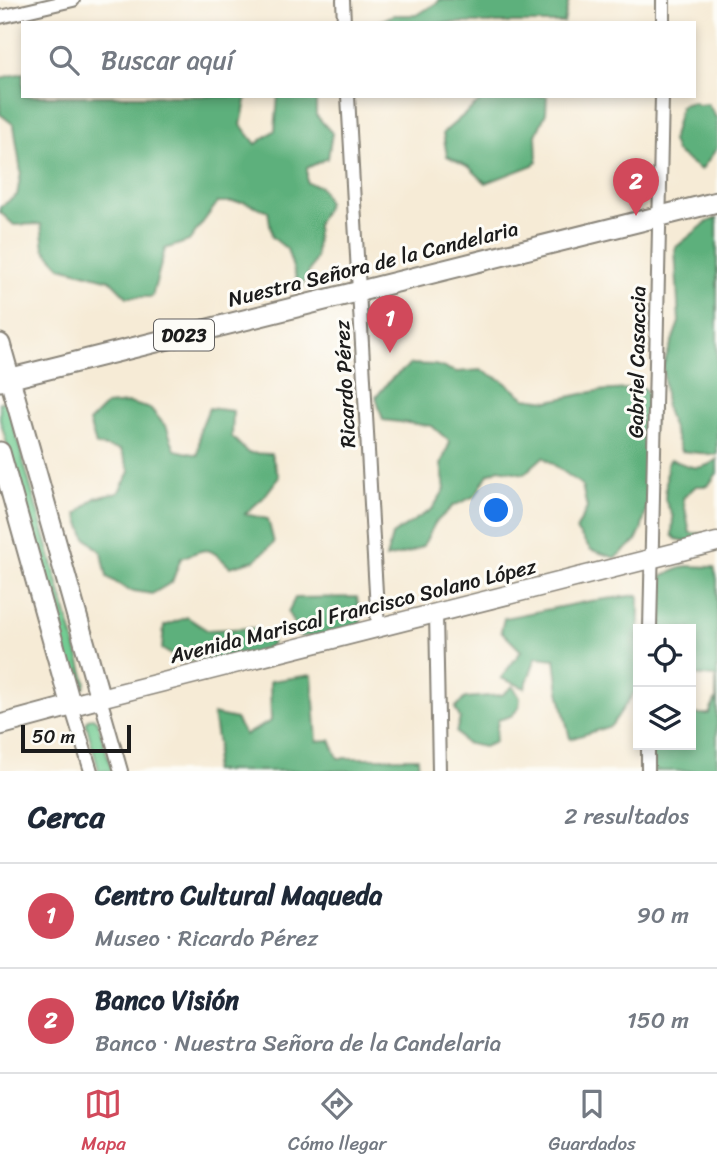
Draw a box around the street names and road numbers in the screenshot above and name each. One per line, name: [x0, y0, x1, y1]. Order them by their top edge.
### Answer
street label: Nuestra Señora de la Candelaria: [224, 209, 523, 319]
street label: Gabriel Casaccia: [617, 285, 657, 438]
street label: Ricardo Pérez: [323, 318, 367, 449]
road number: D023: [154, 320, 214, 350]
street label: Avenida Mariscal Francisco Solano López: [165, 547, 541, 675]

